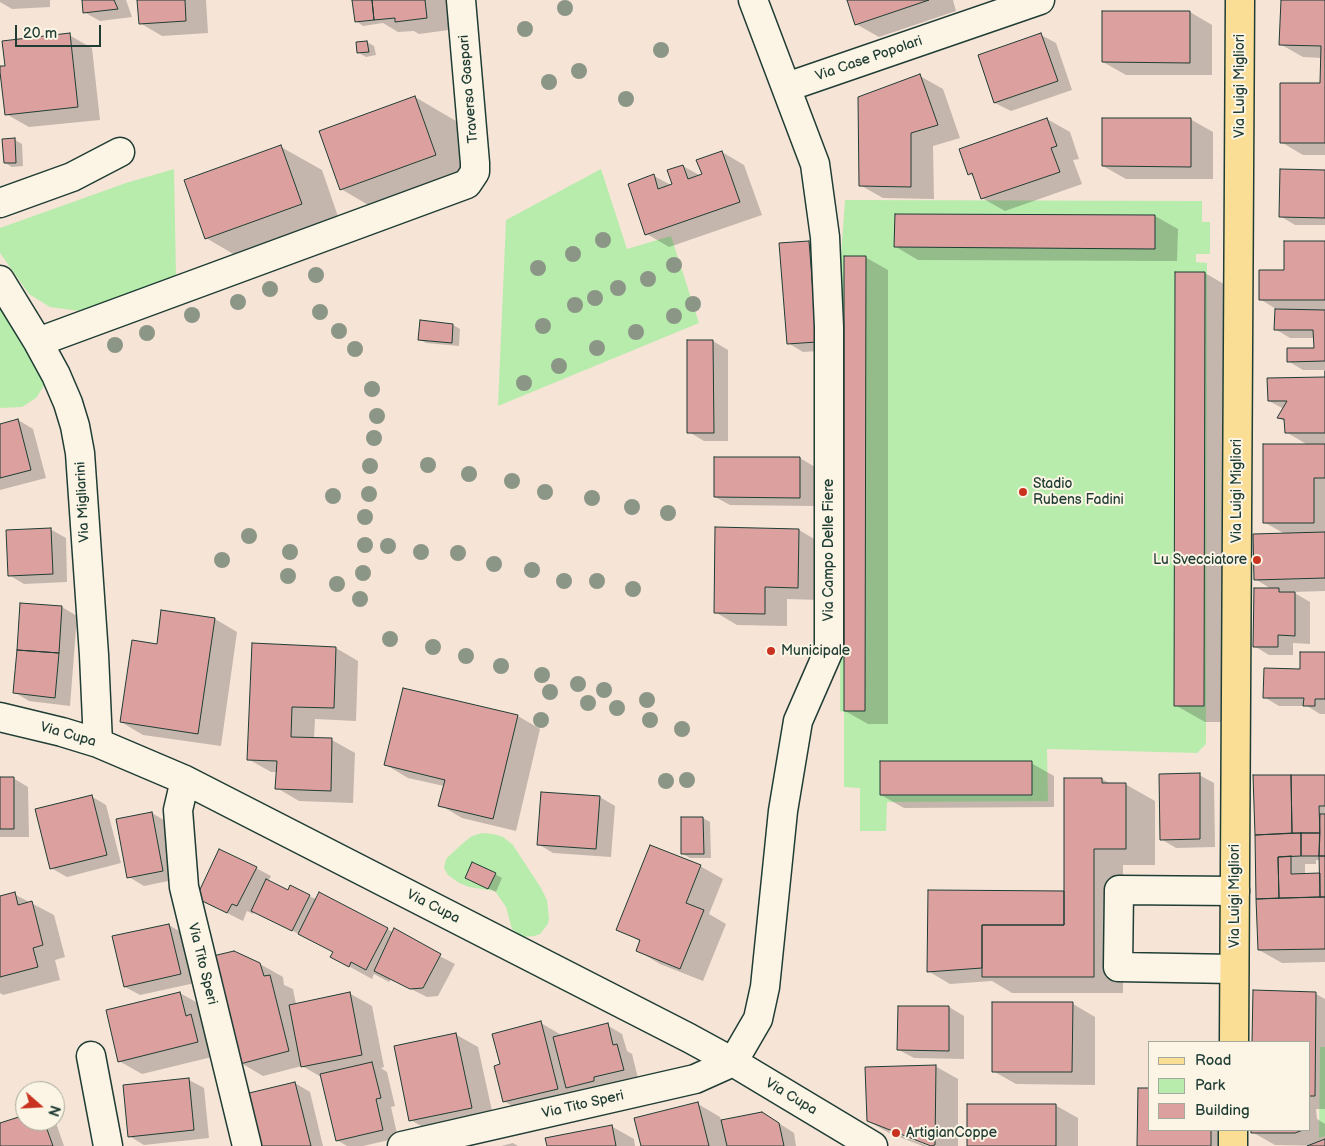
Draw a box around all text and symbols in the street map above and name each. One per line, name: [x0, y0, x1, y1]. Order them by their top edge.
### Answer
scale bar: [18, 15, 104, 47]
text: 20 m: [23, 24, 57, 43]
street label: Via Case Popolari: [813, 33, 925, 85]
street label: Traversa Gaspari: [456, 34, 482, 144]
street label: Via Luigi Migliori: [1232, 34, 1248, 138]
street label: Via Luigi Migliori: [1229, 439, 1245, 543]
street label: Via Migliarini: [72, 461, 94, 543]
place label: Stadio Rubens Fadini: [1033, 476, 1124, 508]
street label: Via Campo Delle Fiere: [821, 479, 837, 621]
marker: Stadio Rubens Fadini: [1017, 486, 1029, 498]
place label: Lu Svecciatore: [1153, 552, 1247, 568]
marker: Lu Svecciatore: [1251, 554, 1263, 566]
place label: Municipale: [781, 643, 850, 659]
marker: Municipale: [765, 645, 777, 657]
street label: Via Cupa: [38, 719, 98, 751]
street label: Via Luigi Migliori: [1227, 844, 1243, 948]
street label: Via Cupa: [404, 886, 462, 928]
street label: Via Tito Speri: [184, 921, 220, 1007]
legend: [1148, 1041, 1310, 1131]
text: Road: [1195, 1051, 1231, 1070]
street label: Via Cupa: [762, 1075, 820, 1119]
text: Park: [1195, 1076, 1225, 1095]
north arrow: [15, 1081, 65, 1131]
street label: Via Tito Speri: [540, 1087, 626, 1123]
text: Building: [1195, 1101, 1250, 1120]
text: N: [44, 1103, 63, 1118]
place label: ArtigianCoppe: [906, 1125, 997, 1141]
marker: ArtigianCoppe: [890, 1127, 902, 1139]

